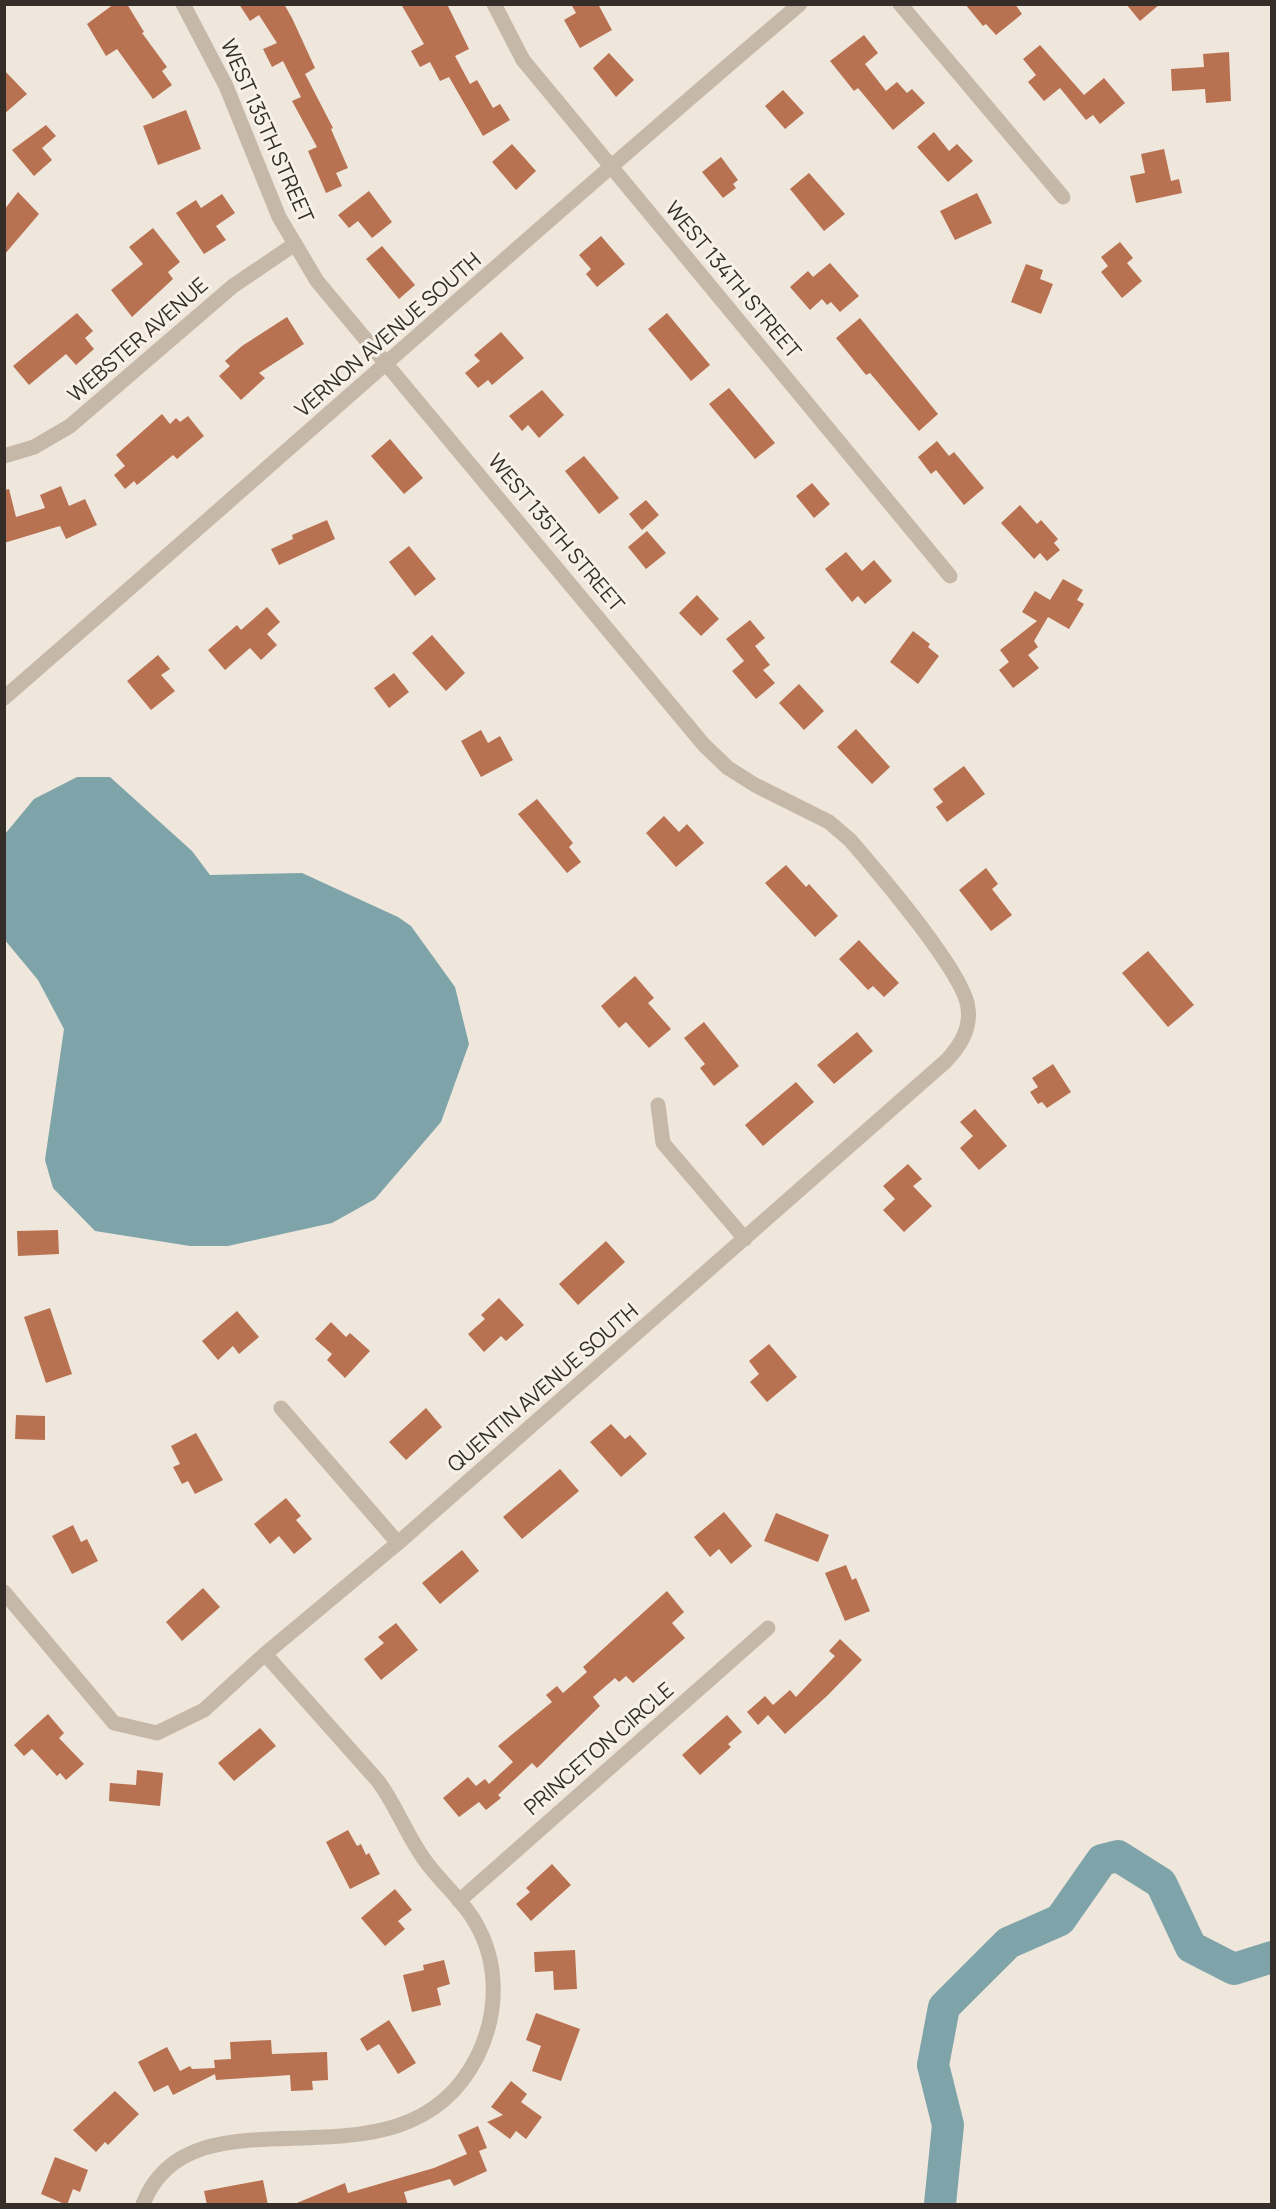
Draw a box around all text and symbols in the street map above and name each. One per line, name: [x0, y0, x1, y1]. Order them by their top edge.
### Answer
street label: WEST 135TH STREET: [215, 34, 321, 227]
street label: WEST 134TH STREET: [660, 195, 808, 364]
street label: VERNON AVENUE SOUTH: [289, 246, 486, 423]
street label: WEBSTER AVENUE: [61, 271, 213, 408]
street label: WEST 135TH STREET: [482, 447, 632, 618]
street label: QUENTIN AVENUE SOUTH: [441, 1297, 644, 1478]
street label: PRINCETON CIRCLE: [518, 1676, 679, 1821]

